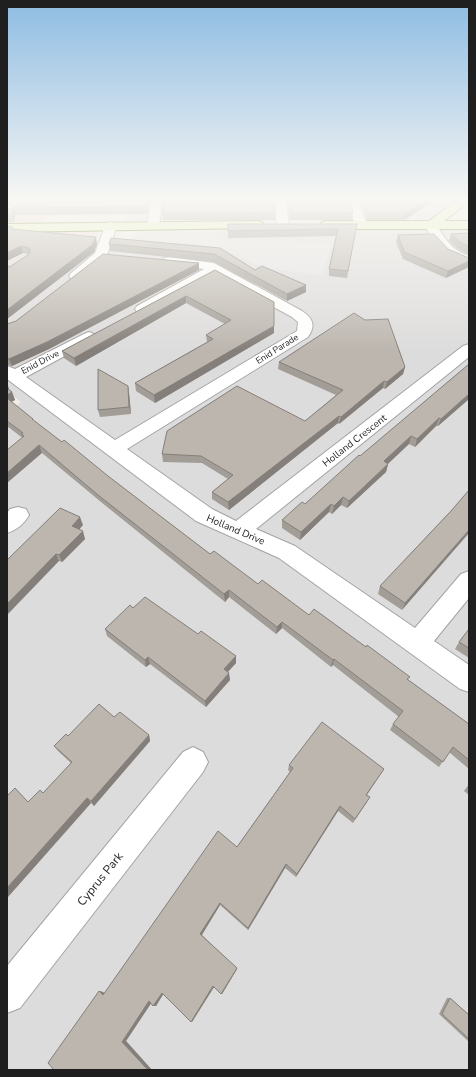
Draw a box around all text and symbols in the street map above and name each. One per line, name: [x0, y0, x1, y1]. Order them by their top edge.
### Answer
street label: Enid Parade: [253, 331, 301, 367]
street label: Enid Drive: [19, 347, 61, 377]
street label: Holland Crescent: [320, 411, 390, 470]
street label: Holland Drive: [204, 511, 267, 549]
street label: Cyprus Park: [73, 848, 127, 909]

